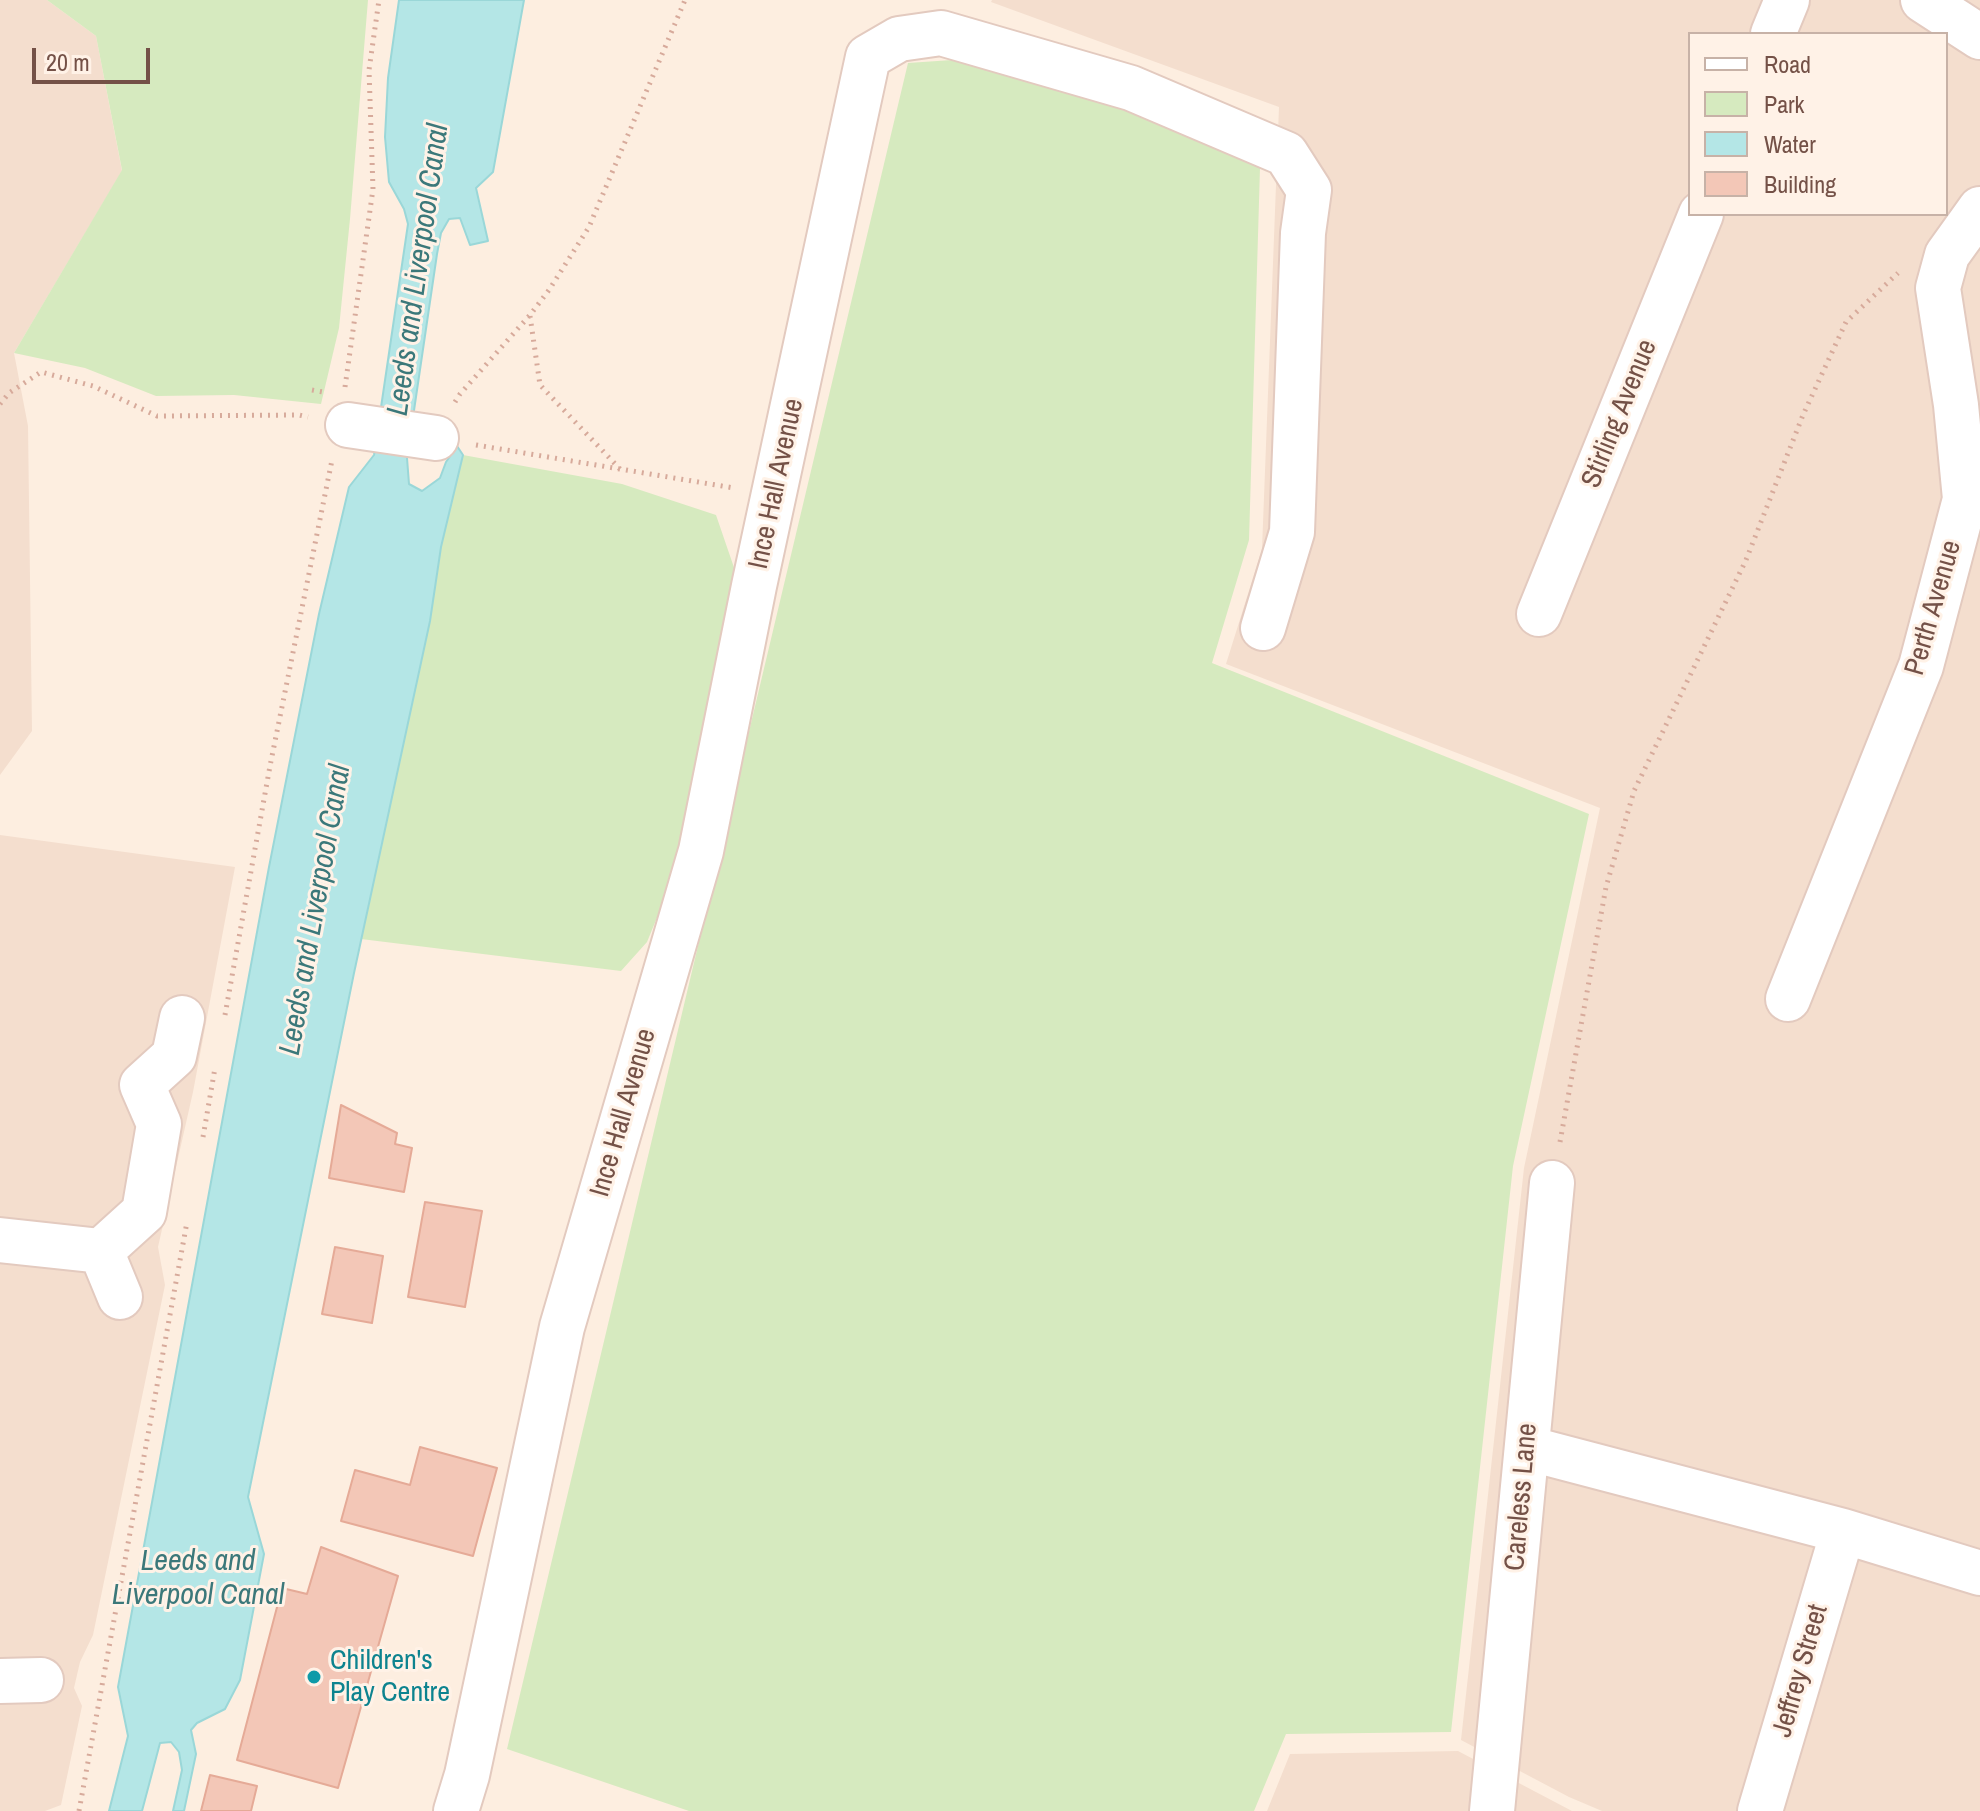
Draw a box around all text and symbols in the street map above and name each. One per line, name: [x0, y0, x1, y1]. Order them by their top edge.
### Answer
scale bar: [36, 32, 154, 82]
legend: [1688, 32, 1948, 216]
text: 20 m: [46, 46, 90, 78]
text: Road: [1764, 48, 1811, 80]
text: Park: [1764, 88, 1804, 120]
water label: Leeds and Liverpool Canal: [381, 122, 457, 418]
text: Water: [1764, 128, 1816, 160]
text: Building: [1764, 168, 1836, 200]
street label: Stirling Avenue: [1575, 335, 1665, 493]
street label: Ince Hall Avenue: [743, 396, 811, 572]
street label: Perth Avenue: [1899, 537, 1969, 679]
water label: Leeds and Liverpool Canal: [273, 762, 359, 1058]
street label: Ince Hall Avenue: [584, 1025, 664, 1201]
street label: Careless Lane: [1499, 1422, 1545, 1572]
water label: Leeds and Liverpool Canal: [112, 1544, 284, 1614]
street label: Jeffrey Street: [1766, 1601, 1836, 1741]
place label: Children's Play Centre: [330, 1644, 450, 1710]
marker: Children's Play Centre: [305, 1668, 323, 1686]

